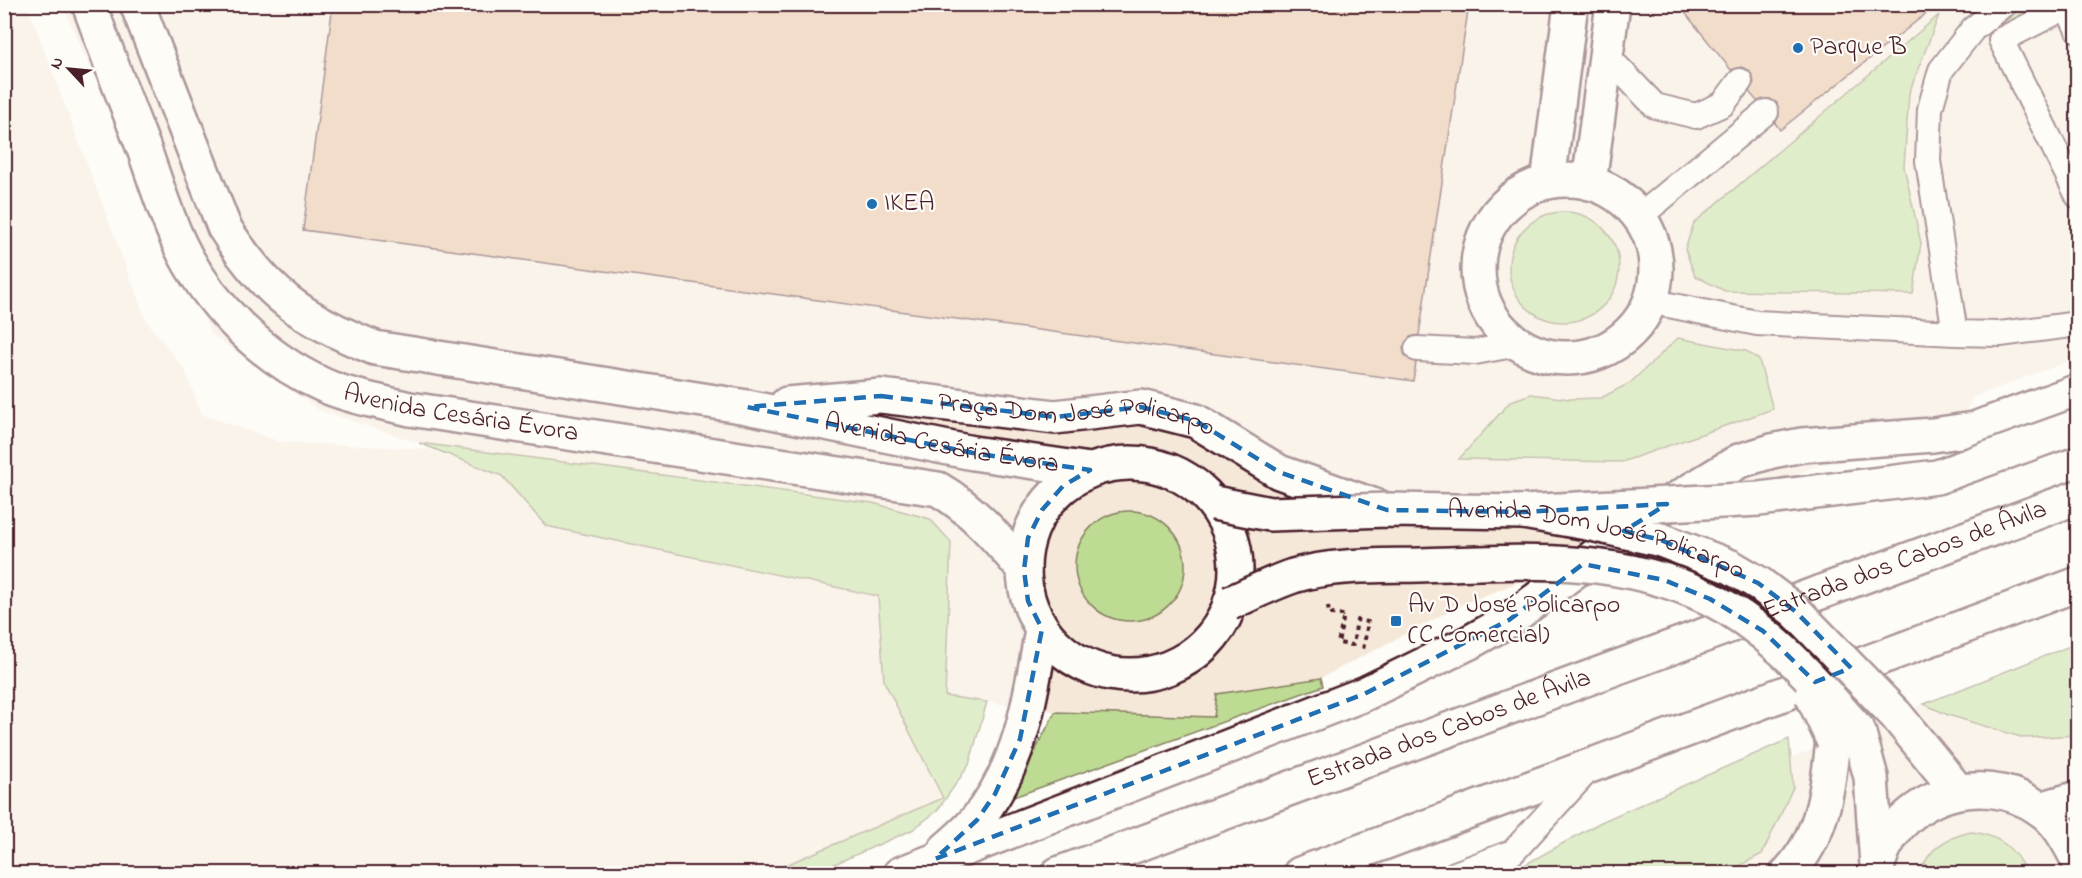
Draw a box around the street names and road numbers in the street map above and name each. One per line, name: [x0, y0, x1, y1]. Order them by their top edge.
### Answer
street label: Avenida Cesária Évora: [339, 375, 581, 453]
street label: Praça Dom José Policarpo: [935, 384, 1223, 448]
street label: Avenida Cesária Évora: [821, 404, 1062, 484]
street label: Estrada dos Cabos de Ávila: [1758, 491, 2052, 631]
street label: Avenida Dom José Policarpo: [1447, 492, 1752, 590]
street label: Estrada dos Cabos de Ávila: [1302, 660, 1597, 799]

